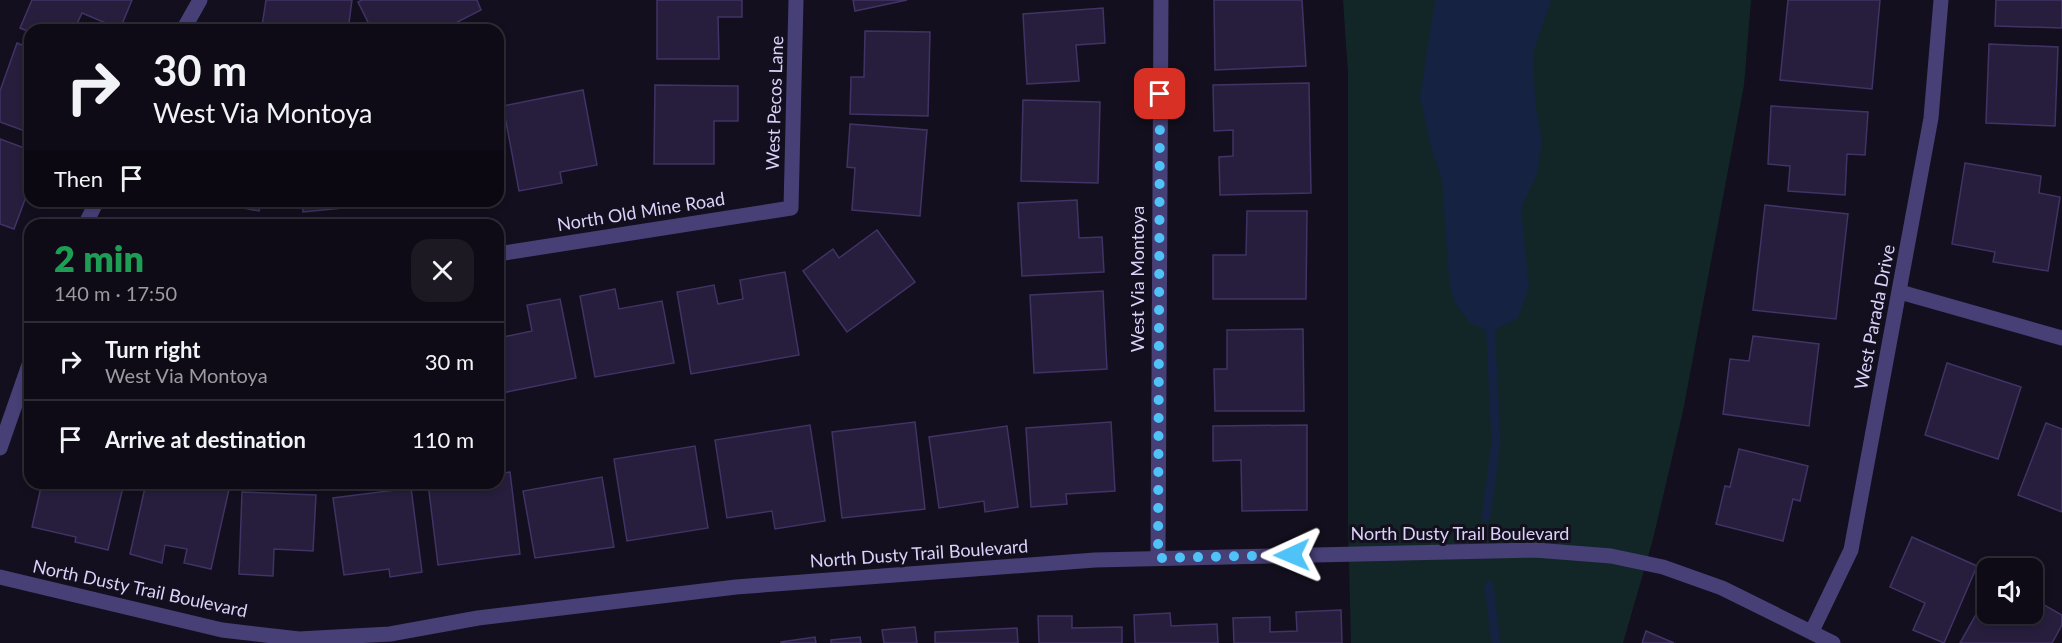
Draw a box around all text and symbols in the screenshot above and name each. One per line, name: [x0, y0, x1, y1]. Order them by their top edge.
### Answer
street label: West Pecos Lane: [761, 35, 787, 171]
text: 30 m: [153, 45, 247, 95]
icon: right: [54, 48, 132, 126]
pin: [1134, 68, 1185, 119]
icon: arrive: [1143, 77, 1176, 110]
text: West Via Montoya: [153, 96, 372, 129]
icon: arrive: [115, 162, 148, 195]
text: Then: [54, 165, 103, 192]
street label: North Old Mine Road: [555, 187, 726, 235]
street label: West Via Montoya: [1126, 206, 1148, 352]
text: 2 min: [54, 236, 144, 280]
button: close: [411, 239, 474, 302]
street label: West Parada Drive: [1849, 242, 1899, 391]
text: 140 m · 17:50: [54, 281, 177, 305]
text: Turn right: [105, 336, 200, 363]
icon: right: [54, 345, 87, 378]
text: 30 m: [425, 348, 474, 375]
text: West Via Montoya: [105, 363, 268, 387]
icon: arrive: [54, 423, 87, 456]
text: Arrive at destination: [105, 426, 306, 453]
text: 110 m: [412, 426, 474, 453]
street label: North Dusty Trail Boulevard: [1351, 522, 1569, 544]
position arrow: [1260, 523, 1324, 587]
street label: North Dusty Trail Boulevard: [809, 534, 1029, 572]
street label: North Dusty Trail Boulevard: [31, 555, 250, 622]
map controls: [1977, 558, 2043, 624]
button: sound: [1977, 558, 2043, 624]

